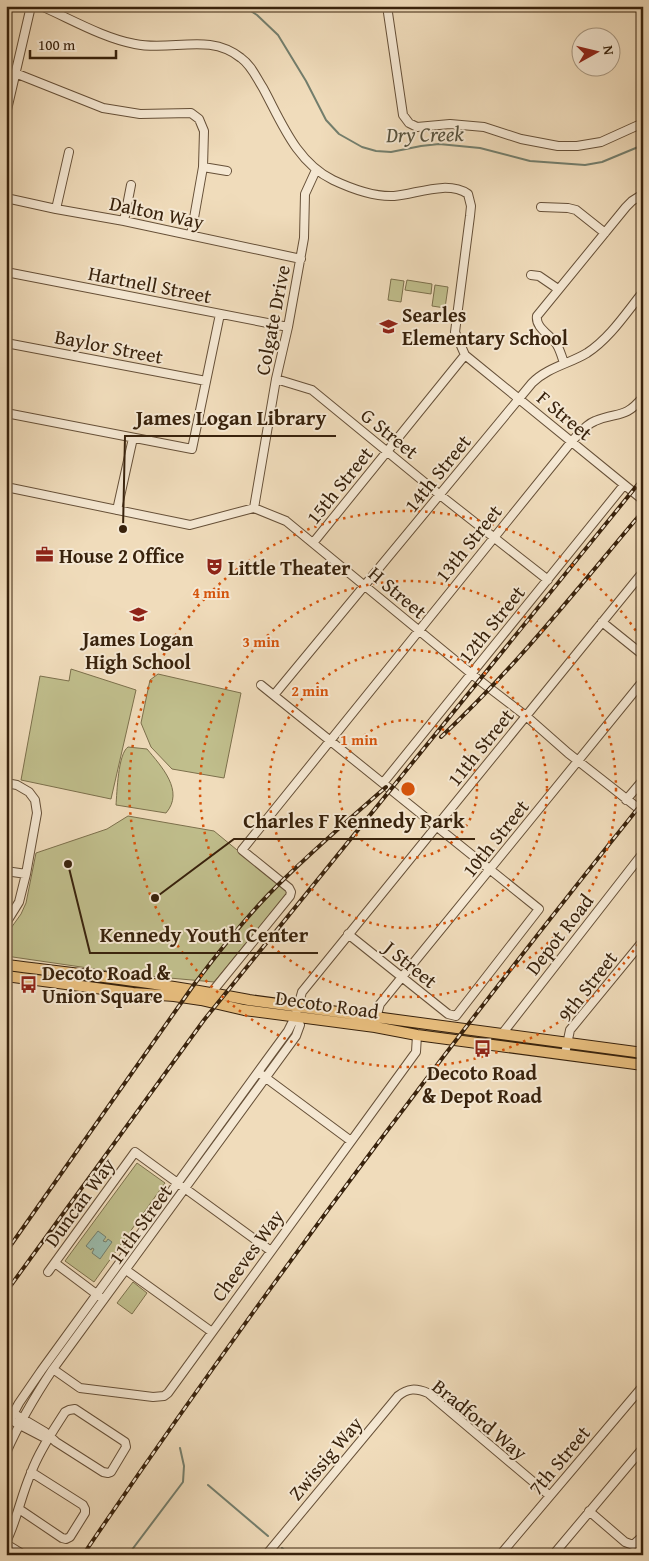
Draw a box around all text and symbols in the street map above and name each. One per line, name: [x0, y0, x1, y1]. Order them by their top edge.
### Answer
scale bar: [30, 28, 116, 60]
north arrow: [572, 28, 622, 78]
text: 100 m: [38, 34, 76, 55]
text: N: [598, 44, 620, 57]
water label: Dry Creek: [385, 118, 465, 150]
street label: Dalton Way: [107, 188, 207, 236]
street label: Hartnell Street: [86, 258, 214, 310]
street label: Colgate Drive: [247, 262, 297, 378]
place label: Searles Elementary School: [402, 300, 568, 352]
school or university icon: Searles Elementary School: [378, 316, 398, 336]
street label: Baylor Street: [52, 321, 166, 371]
street label: F Street: [531, 383, 599, 447]
callout: James Logan Library: [125, 400, 336, 436]
street label: G Street: [355, 401, 425, 465]
text: James Logan Library: [133, 402, 326, 433]
street label: 14th Street: [397, 428, 477, 518]
street label: 15th Street: [299, 440, 379, 530]
street label: 13th Street: [428, 498, 508, 588]
place label: House 2 Office: [59, 541, 185, 570]
office icon: House 2 Office: [35, 545, 55, 565]
place label: Little Theater: [228, 553, 350, 582]
theatre icon: Little Theater: [204, 557, 224, 577]
street label: H Street: [363, 559, 433, 625]
street label: 12th Street: [451, 579, 531, 669]
text: 4 min: [192, 582, 230, 603]
school or university icon: James Logan High School: [128, 604, 148, 624]
place label: James Logan High School: [80, 624, 194, 676]
text: 3 min: [242, 631, 280, 652]
text: 2 min: [291, 680, 329, 701]
street label: 11th Street: [440, 702, 520, 792]
text: 1 min: [340, 729, 378, 750]
centre of rings: [399, 780, 417, 798]
street label: 10th Street: [455, 793, 535, 883]
callout: Charles F Kennedy Park: [234, 803, 475, 839]
text: Charles F Kennedy Park: [243, 805, 466, 836]
street label: Depot Road: [518, 887, 600, 981]
callout: Kennedy Youth Center: [90, 917, 318, 953]
text: Kennedy Youth Center: [100, 919, 309, 950]
street label: J Street: [376, 932, 444, 995]
street label: 9th Street: [550, 944, 624, 1028]
place label: Decoto Road & Union Square: [42, 958, 172, 1010]
bus stop icon: Decoto Road & Union Square: [18, 974, 38, 994]
street label: Decoto Road: [273, 982, 381, 1026]
bus stop icon: Decoto Road & Depot Road: [472, 1038, 492, 1058]
place label: Decoto Road & Depot Road: [422, 1058, 543, 1110]
street label: Duncan Way: [37, 1151, 121, 1253]
street label: 11th Street: [101, 1178, 179, 1270]
street label: Cheeves Way: [204, 1203, 290, 1307]
street label: Bradford Way: [426, 1372, 534, 1466]
street label: Zwissig Way: [281, 1410, 369, 1506]
street label: 7th Street: [521, 1419, 597, 1501]

